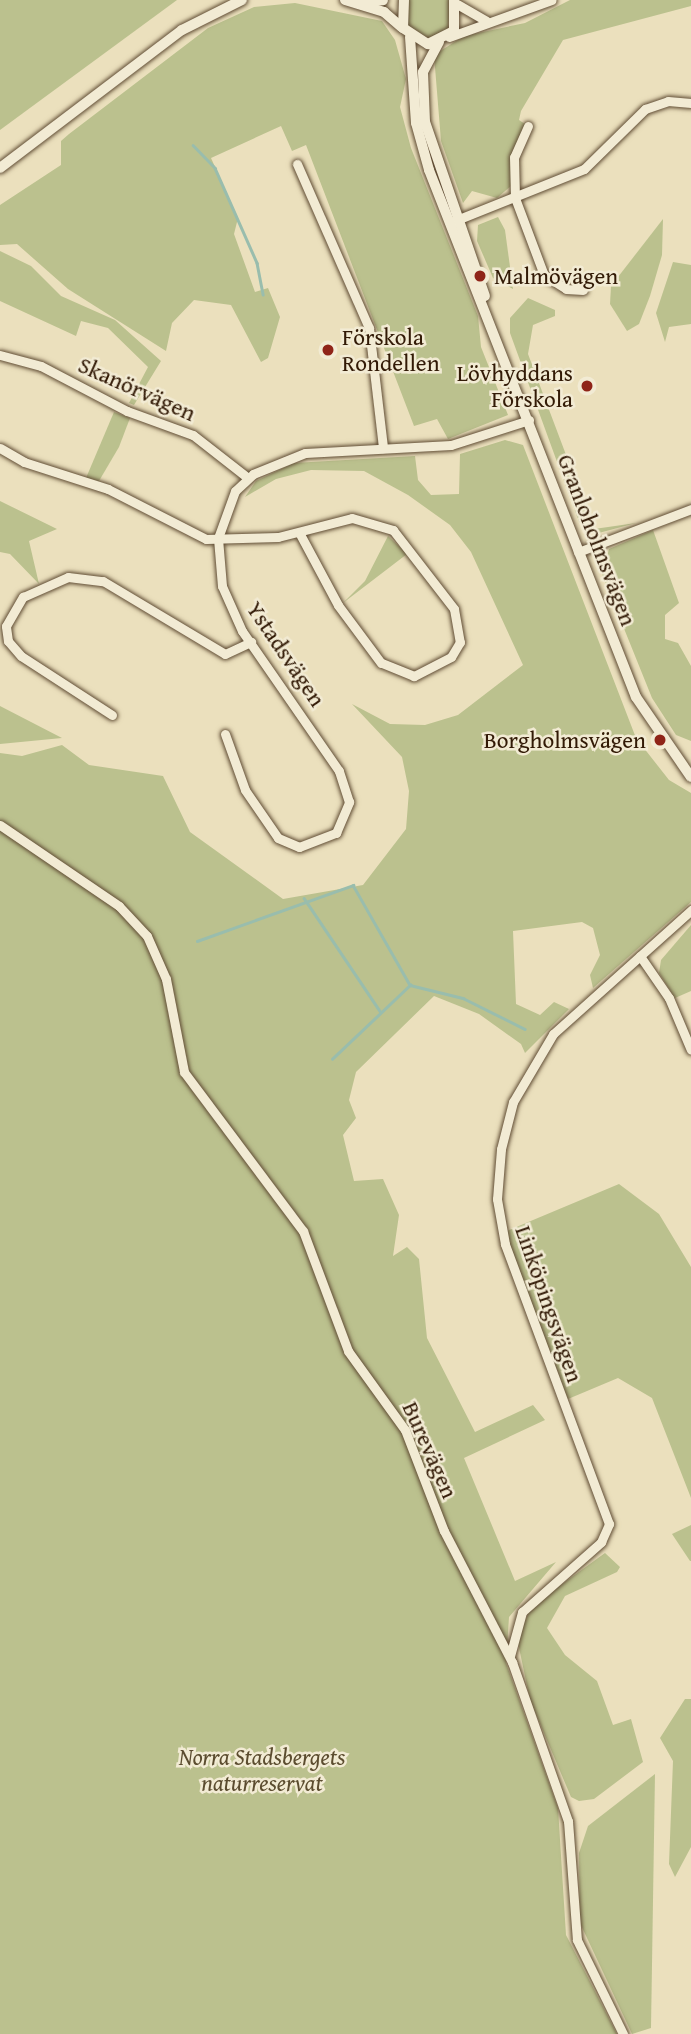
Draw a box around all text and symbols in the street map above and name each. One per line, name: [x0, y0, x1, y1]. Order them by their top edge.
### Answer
place label: Malmövägen: [494, 262, 618, 290]
marker: Malmövägen: [472, 268, 488, 284]
place label: Förskola Rondellen: [342, 323, 440, 377]
marker: Förskola Rondellen: [320, 342, 336, 358]
street label: Skanörvägen: [74, 351, 200, 427]
place label: Lövhyddans Förskola: [457, 359, 573, 413]
marker: Lövhyddans Förskola: [579, 378, 595, 394]
street label: Granloholmsvägen: [552, 450, 642, 630]
street label: Ystadsvägen: [241, 596, 331, 712]
place label: Borgholmsvägen: [484, 726, 646, 754]
marker: Borgholmsvägen: [652, 732, 668, 748]
street label: Linköpingsvägen: [509, 1222, 589, 1386]
street label: Burevägen: [396, 1397, 464, 1503]
park label: Norra Stadsbergets naturreservat: [179, 1743, 345, 1797]

